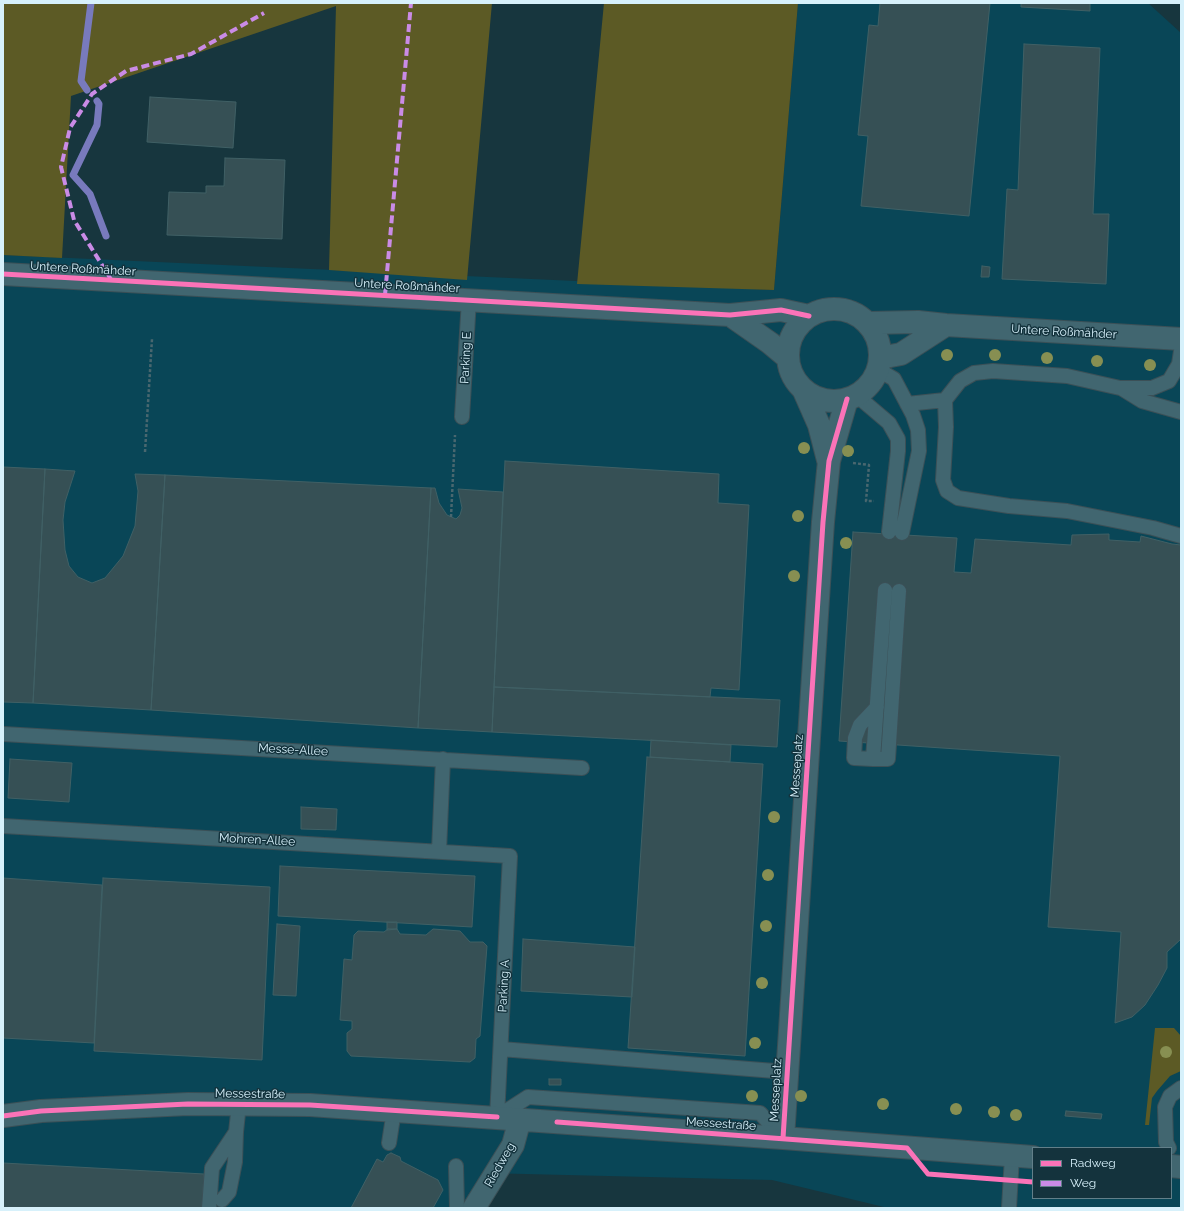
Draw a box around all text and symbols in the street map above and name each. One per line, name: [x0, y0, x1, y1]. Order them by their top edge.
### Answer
street label: Untere Roßmähder: [30, 259, 136, 279]
street label: Untere Roßmähder: [354, 276, 460, 296]
street label: Untere Roßmähder: [1011, 322, 1117, 342]
street label: Parking E: [457, 332, 475, 384]
street label: Messeplatz: [788, 734, 806, 798]
street label: Messe-Allee: [258, 741, 328, 759]
street label: Mohren-Allee: [218, 831, 296, 849]
street label: Parking A: [495, 959, 513, 1013]
street label: Messeplatz: [767, 1058, 785, 1122]
street label: Messestraße: [215, 1086, 285, 1102]
street label: Messestraße: [685, 1114, 757, 1134]
street label: Riedweg: [482, 1140, 518, 1190]
legend: [1032, 1147, 1172, 1199]
text: Radweg: [1070, 1156, 1116, 1170]
text: Weg: [1070, 1176, 1096, 1190]

